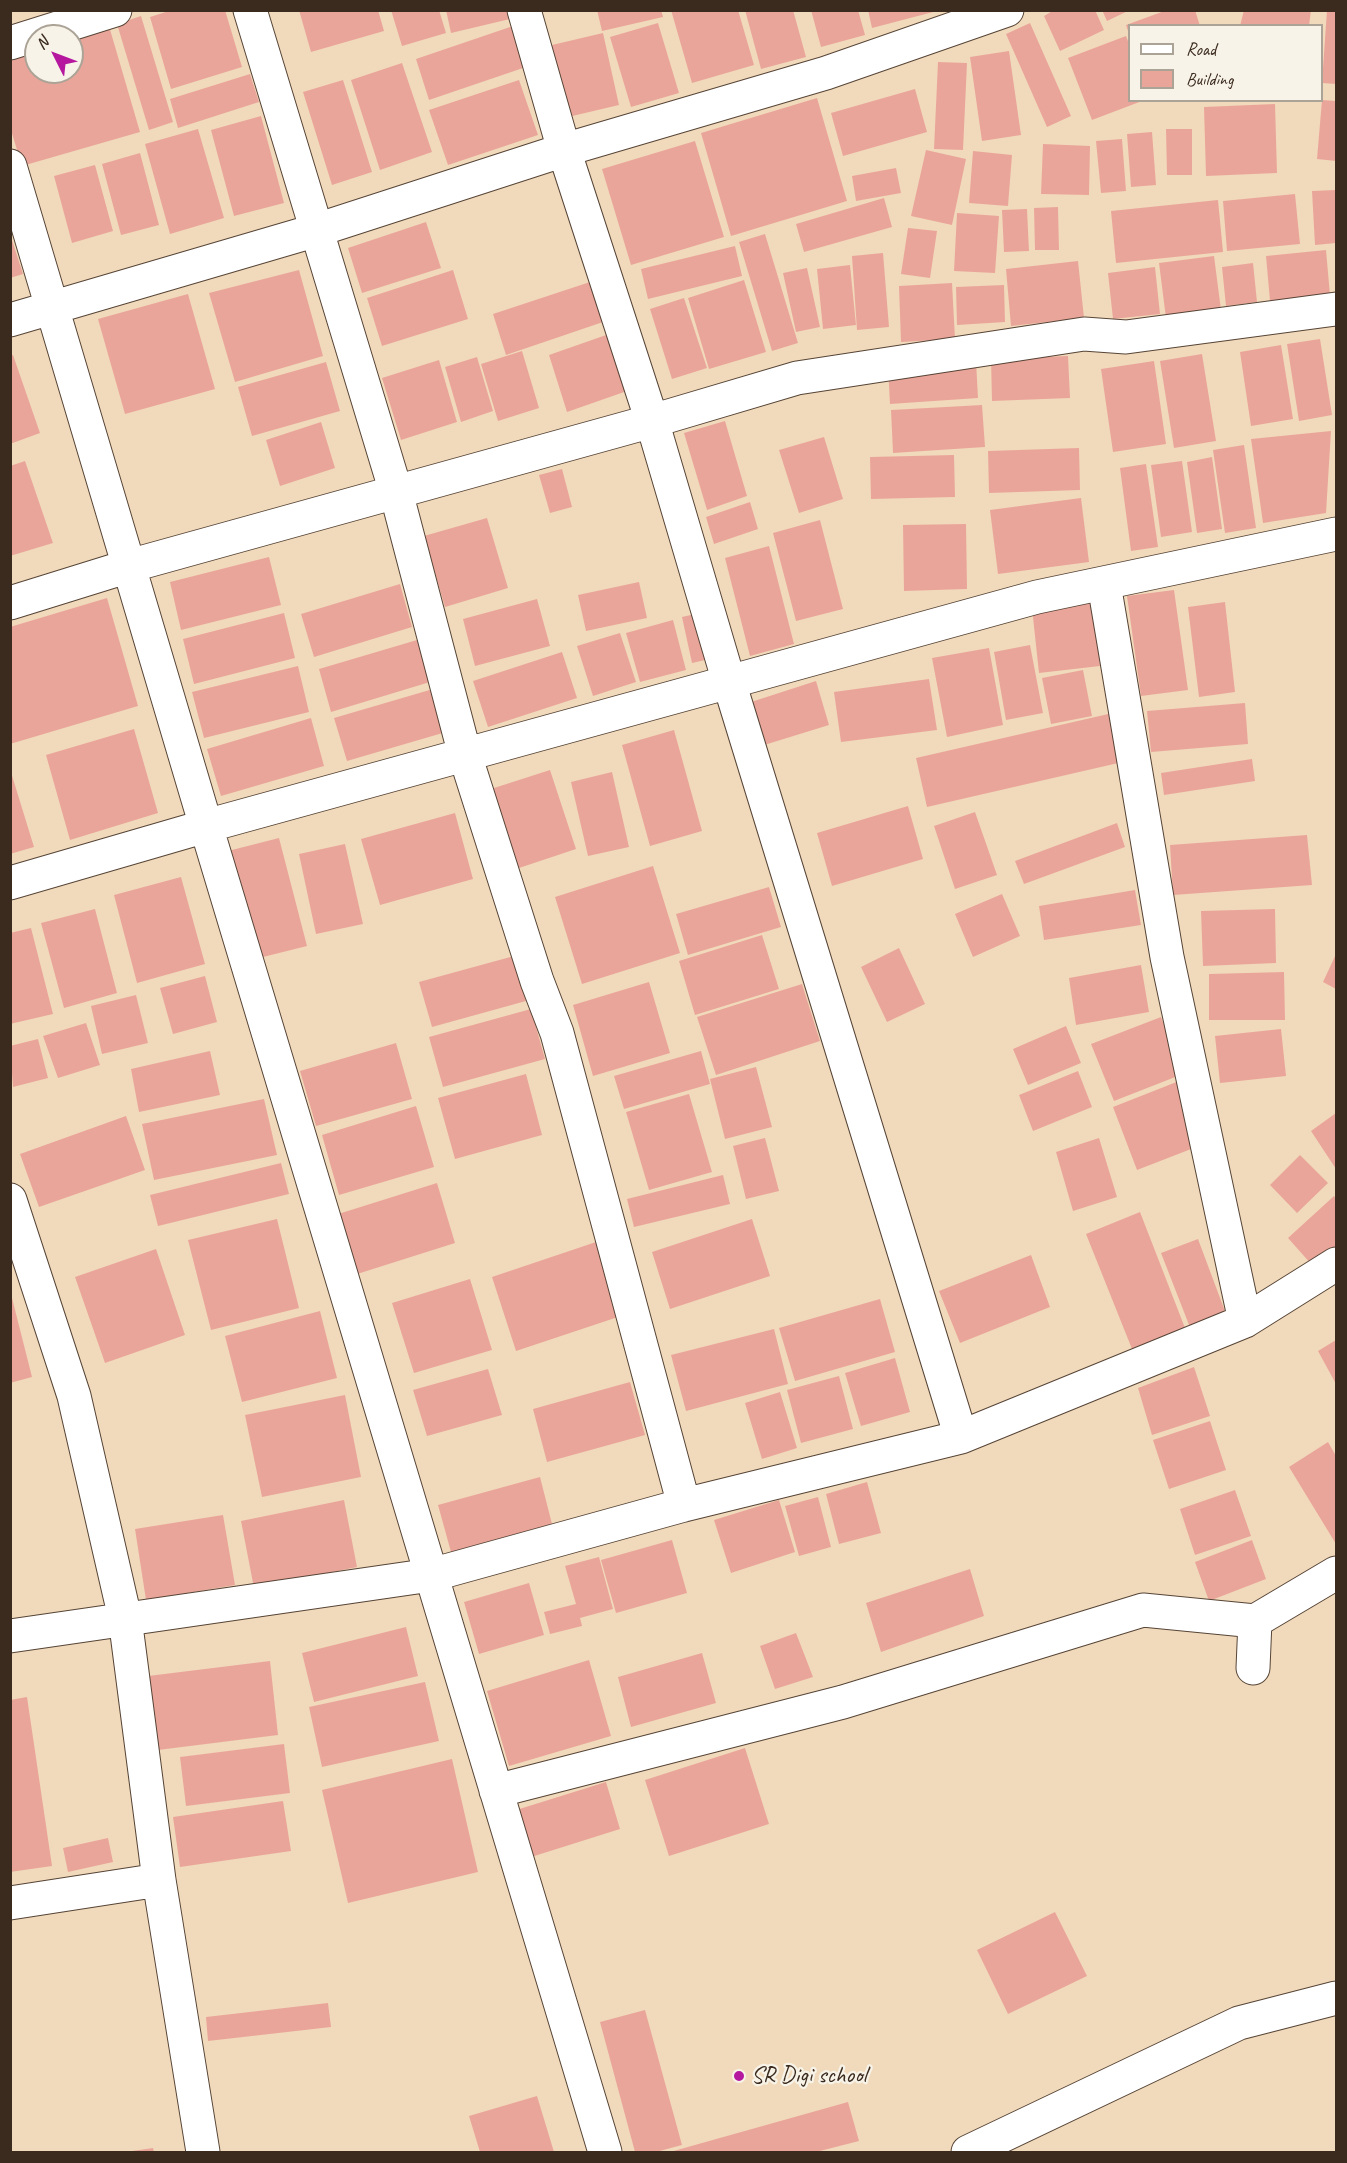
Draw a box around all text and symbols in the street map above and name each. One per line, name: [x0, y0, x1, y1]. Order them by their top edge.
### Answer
north arrow: [24, 24, 84, 84]
legend: [1128, 24, 1323, 102]
text: N: [31, 33, 53, 54]
text: Road: [1186, 38, 1216, 60]
text: Building: [1186, 68, 1233, 90]
place label: SR Digi school: [751, 2062, 866, 2090]
marker: SR Digi school: [732, 2069, 746, 2083]

